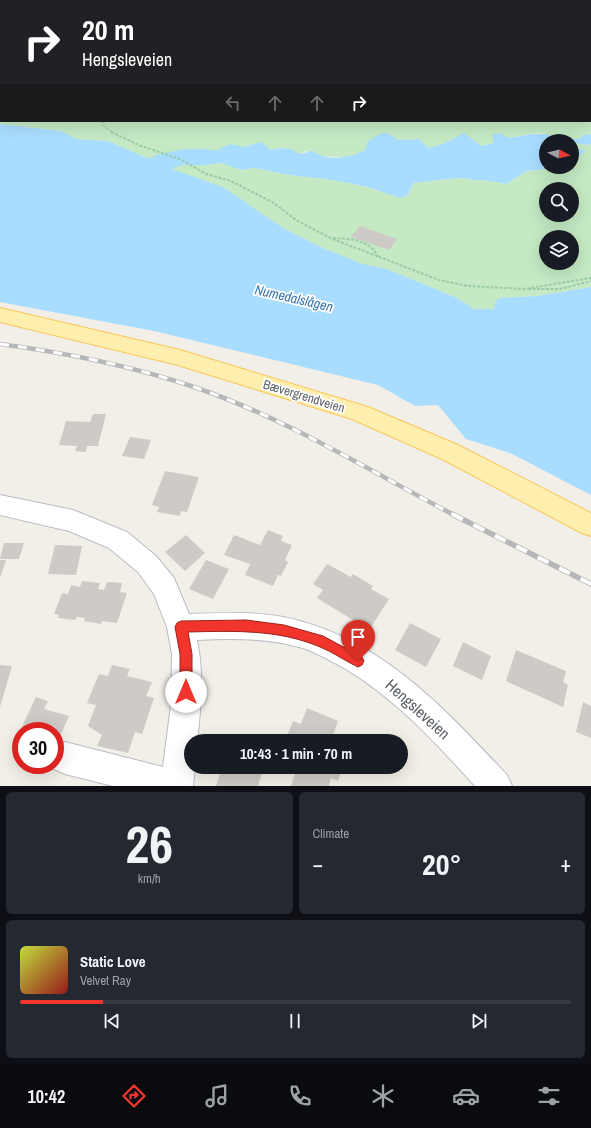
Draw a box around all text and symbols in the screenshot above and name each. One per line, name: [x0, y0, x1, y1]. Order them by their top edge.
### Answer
text: 20 m: [82, 11, 134, 49]
icon: right: [16, 16, 68, 68]
text: Hengsleveien: [82, 47, 172, 72]
icon: left: [222, 92, 244, 114]
icon: ahead: [264, 92, 286, 114]
icon: ahead: [306, 92, 328, 114]
icon: right: [348, 92, 370, 114]
north arrow: [539, 134, 579, 174]
map controls: [539, 134, 579, 270]
button: search: [539, 182, 579, 222]
button: layers: [539, 230, 579, 270]
water label: Numedalslågen: [253, 280, 335, 316]
street label: Bævergrendveien: [261, 375, 347, 417]
pin: [341, 620, 375, 661]
icon: arrive: [347, 626, 369, 648]
position arrow: [165, 671, 207, 713]
street label: Hengsleveien: [381, 674, 455, 744]
speed limit sign: 30: [12, 722, 64, 774]
text: 10:43 · 1 min · 70 m: [240, 743, 352, 764]
text: 26: [126, 809, 173, 879]
text: Climate: [313, 825, 349, 842]
text: 20°: [422, 844, 461, 884]
text: −: [313, 849, 323, 879]
text: +: [560, 849, 571, 879]
text: km/h: [138, 870, 161, 887]
text: Static Love: [80, 951, 146, 972]
text: Velvet Ray: [80, 972, 131, 989]
icon: previous: [101, 1010, 123, 1032]
icon: pause: [284, 1010, 306, 1032]
icon: next: [468, 1010, 490, 1032]
icon: directions: [120, 1082, 148, 1110]
icon: music: [203, 1082, 231, 1110]
icon: phone: [286, 1082, 314, 1110]
icon: climate: [369, 1082, 397, 1110]
icon: car: [452, 1082, 480, 1110]
icon: filters: [535, 1082, 563, 1110]
text: 10:42: [28, 1084, 65, 1109]

